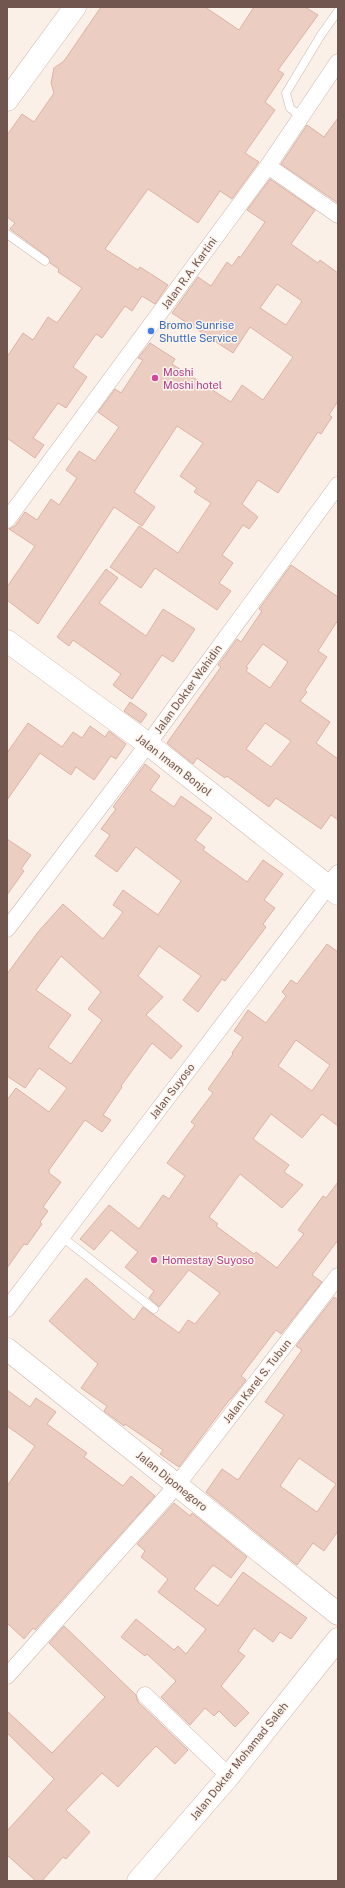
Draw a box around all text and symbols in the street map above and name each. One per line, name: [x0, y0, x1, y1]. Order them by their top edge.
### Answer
street label: Jalan R.A. Kartini: [159, 235, 219, 311]
place label: Bromo Sunrise Shuttle Service: [159, 319, 238, 344]
marker: Bromo Sunrise Shuttle Service: [146, 326, 156, 336]
place label: Moshi Moshi hotel: [163, 366, 222, 391]
marker: Moshi Moshi hotel: [150, 373, 160, 383]
street label: Jalan Dokter Wahidin: [152, 642, 224, 736]
street label: Jalan Imam Bonjol: [134, 732, 214, 798]
street label: Jalan Suyoso: [147, 1061, 197, 1121]
place label: Homestay Suyoso: [162, 1254, 254, 1266]
marker: Homestay Suyoso: [149, 1255, 159, 1265]
street label: Jalan Karel S. Tubun: [221, 1337, 293, 1425]
street label: Jalan Diponegoro: [134, 1449, 210, 1513]
street label: Jalan Dokter Mohamad Saleh: [188, 1700, 290, 1822]

